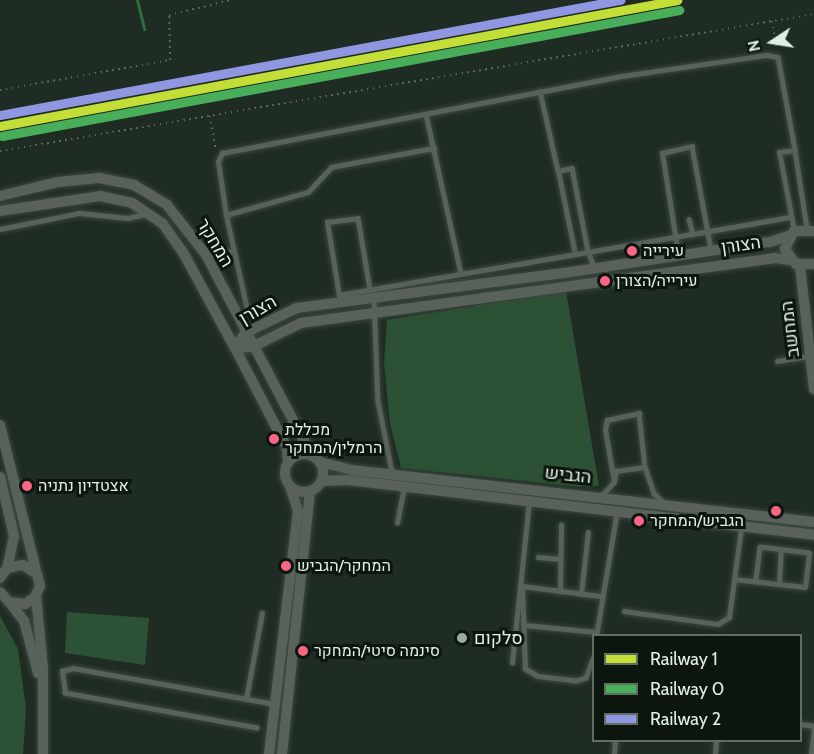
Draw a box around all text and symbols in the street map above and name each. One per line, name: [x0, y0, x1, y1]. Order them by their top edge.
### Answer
north arrow: [742, 12, 802, 72]
text: N: [743, 38, 764, 53]
street label: המחקר: [192, 215, 238, 271]
street label: הצורן: [720, 232, 762, 258]
place label: עירייה: [643, 241, 684, 261]
marker: עירייה: [626, 245, 638, 257]
place label: עירייה/הצורן: [616, 271, 697, 291]
marker: עירייה/הצורן: [599, 275, 611, 287]
street label: הצורן: [235, 291, 281, 329]
street label: המחשב: [776, 300, 804, 358]
place label: מכללת הרמלין/המחקר: [285, 420, 382, 458]
marker: מכללת הרמלין/המחקר: [268, 433, 280, 445]
street label: הגביש: [544, 462, 592, 488]
place label: אצטדיון נתניה: [38, 476, 129, 496]
marker: אצטדיון נתניה: [21, 480, 33, 492]
unlabelled marker: [770, 505, 782, 517]
place label: הגביש/המחקר: [650, 511, 744, 531]
marker: הגביש/המחקר: [633, 515, 645, 527]
place label: המחקר/הגביש: [297, 556, 391, 576]
marker: המחקר/הגביש: [280, 560, 292, 572]
place label: סלקום: [474, 627, 523, 649]
marker: סלקום: [455, 631, 469, 645]
legend: [592, 634, 802, 742]
place label: סינמה סיטי/המחקר: [314, 641, 440, 661]
marker: סינמה סיטי/המחקר: [297, 645, 309, 657]
text: Railway 1: [650, 648, 718, 670]
text: Railway 0: [650, 678, 724, 700]
text: Railway 2: [650, 708, 721, 730]

